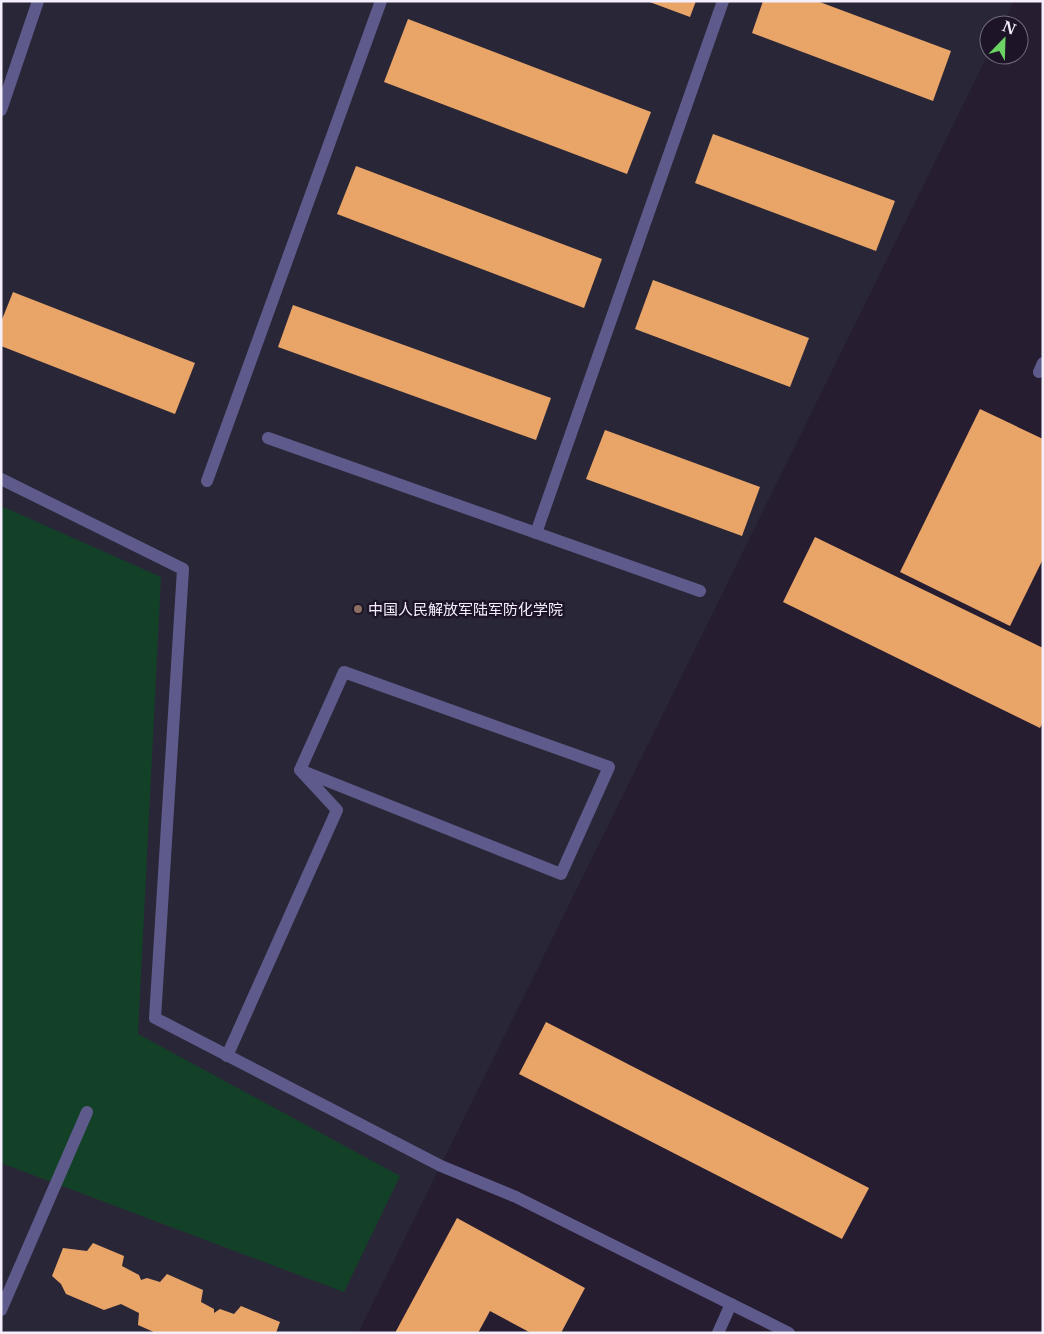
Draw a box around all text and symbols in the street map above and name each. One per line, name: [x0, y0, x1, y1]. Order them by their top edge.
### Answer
north arrow: [979, 15, 1029, 65]
text: N: [1000, 17, 1019, 39]
place label: 中国人民解放军陆军防化学院: [368, 600, 563, 619]
marker: 中国人民解放军陆军防化学院: [352, 603, 364, 615]

